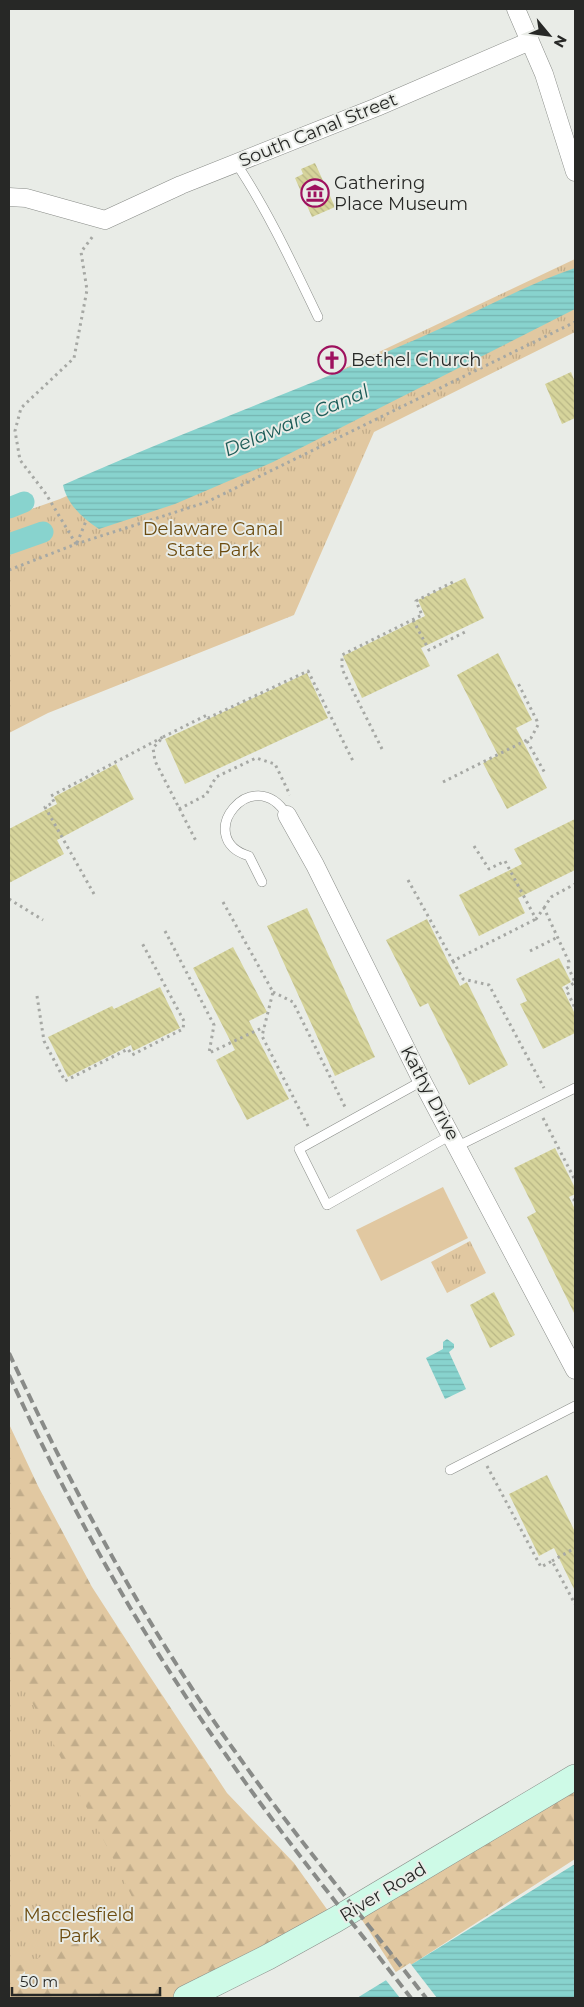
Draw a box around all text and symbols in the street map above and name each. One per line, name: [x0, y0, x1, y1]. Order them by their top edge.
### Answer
north arrow: [524, 10, 574, 60]
text: N: [550, 32, 571, 51]
street label: South Canal Street: [236, 88, 400, 172]
place label: Gathering Place Museum: [334, 172, 468, 215]
museum icon: Gathering Place Museum: [300, 178, 330, 208]
church icon: Bethel Church: [317, 345, 347, 375]
place label: Bethel Church: [351, 349, 482, 371]
water label: Delaware Canal: [220, 379, 373, 461]
park label: Delaware Canal State Park: [143, 518, 283, 561]
street label: Kathy Drive: [396, 1042, 464, 1144]
street label: River Road: [336, 1858, 430, 1926]
park label: Macclesfield Park: [23, 1904, 135, 1947]
scale bar: [12, 1964, 160, 1996]
text: 50 m: [20, 1972, 58, 1991]

